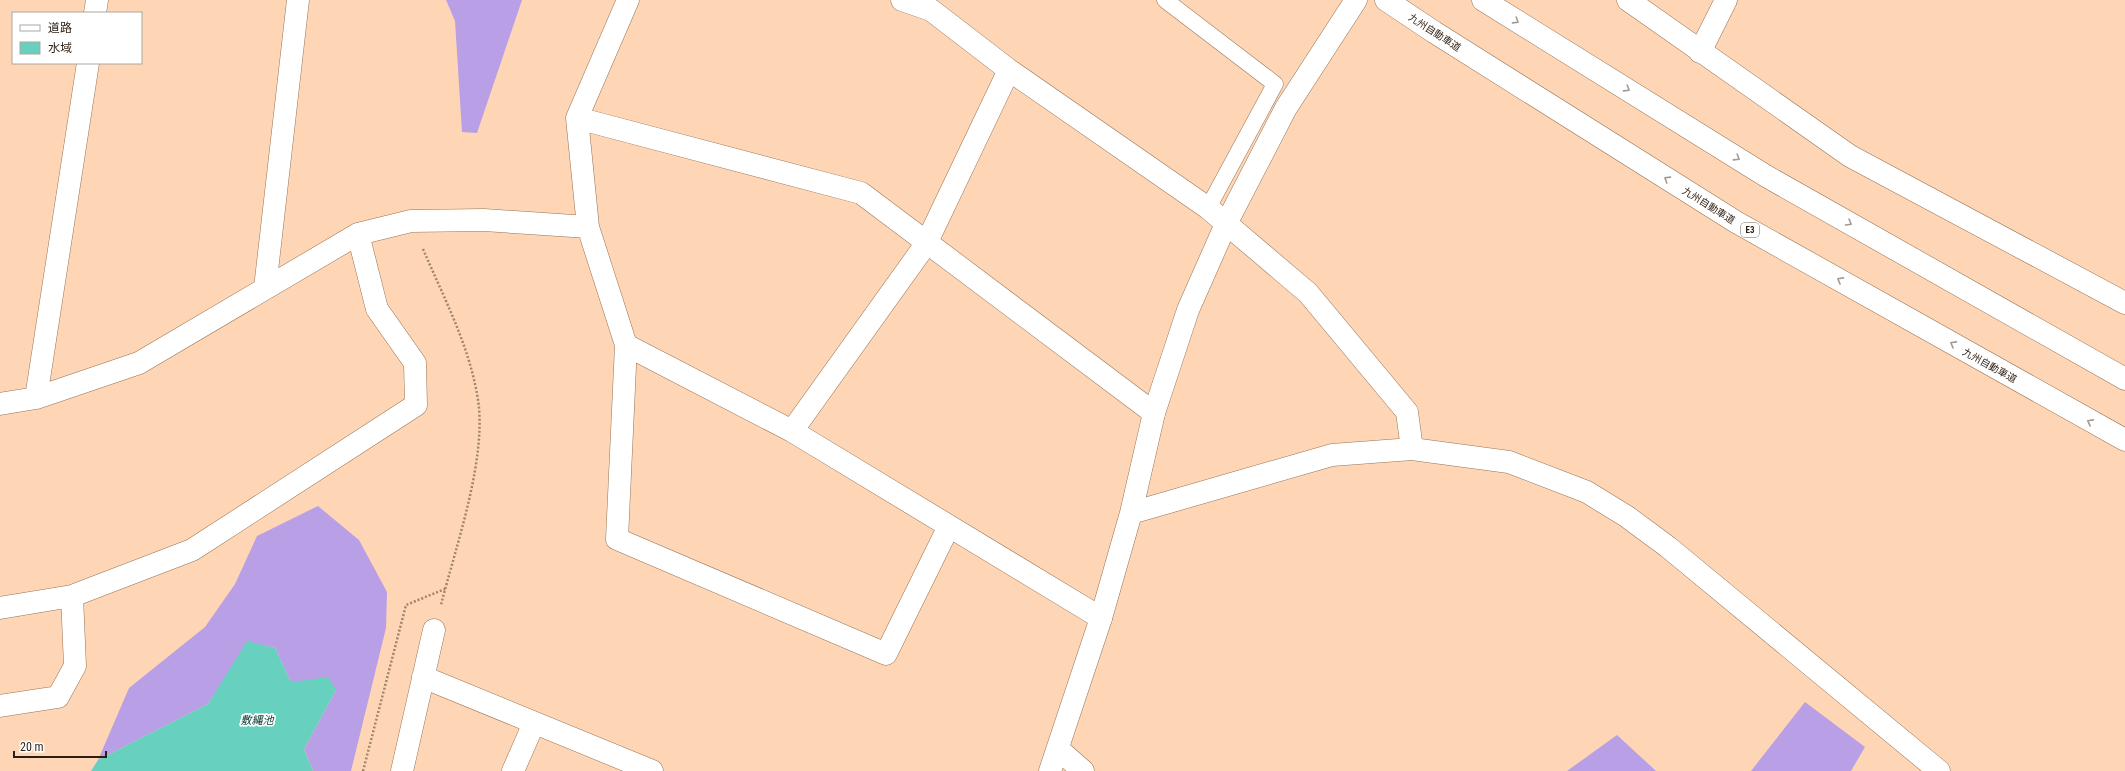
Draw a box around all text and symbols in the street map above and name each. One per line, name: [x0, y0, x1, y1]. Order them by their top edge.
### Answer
street label: 九州自動車道: [1407, 11, 1463, 53]
legend: [12, 12, 142, 64]
one-way arrow: [1512, 16, 1519, 23]
text: 道路: [48, 21, 72, 35]
text: 水域: [48, 41, 72, 55]
one-way arrow: [1623, 85, 1630, 92]
one-way arrow: [1733, 153, 1740, 161]
one-way arrow: [1664, 176, 1671, 183]
street label: 九州自動車道: [1680, 185, 1737, 226]
one-way arrow: [1845, 219, 1852, 226]
road number: E3: [1741, 223, 1759, 237]
one-way arrow: [1836, 278, 1844, 285]
one-way arrow: [1950, 342, 1957, 349]
street label: 九州自動車道: [1961, 346, 2019, 385]
one-way arrow: [2087, 419, 2095, 426]
water label: 敷縄池: [241, 714, 274, 727]
scale bar: [14, 733, 106, 759]
text: 20 m: [20, 740, 44, 754]

